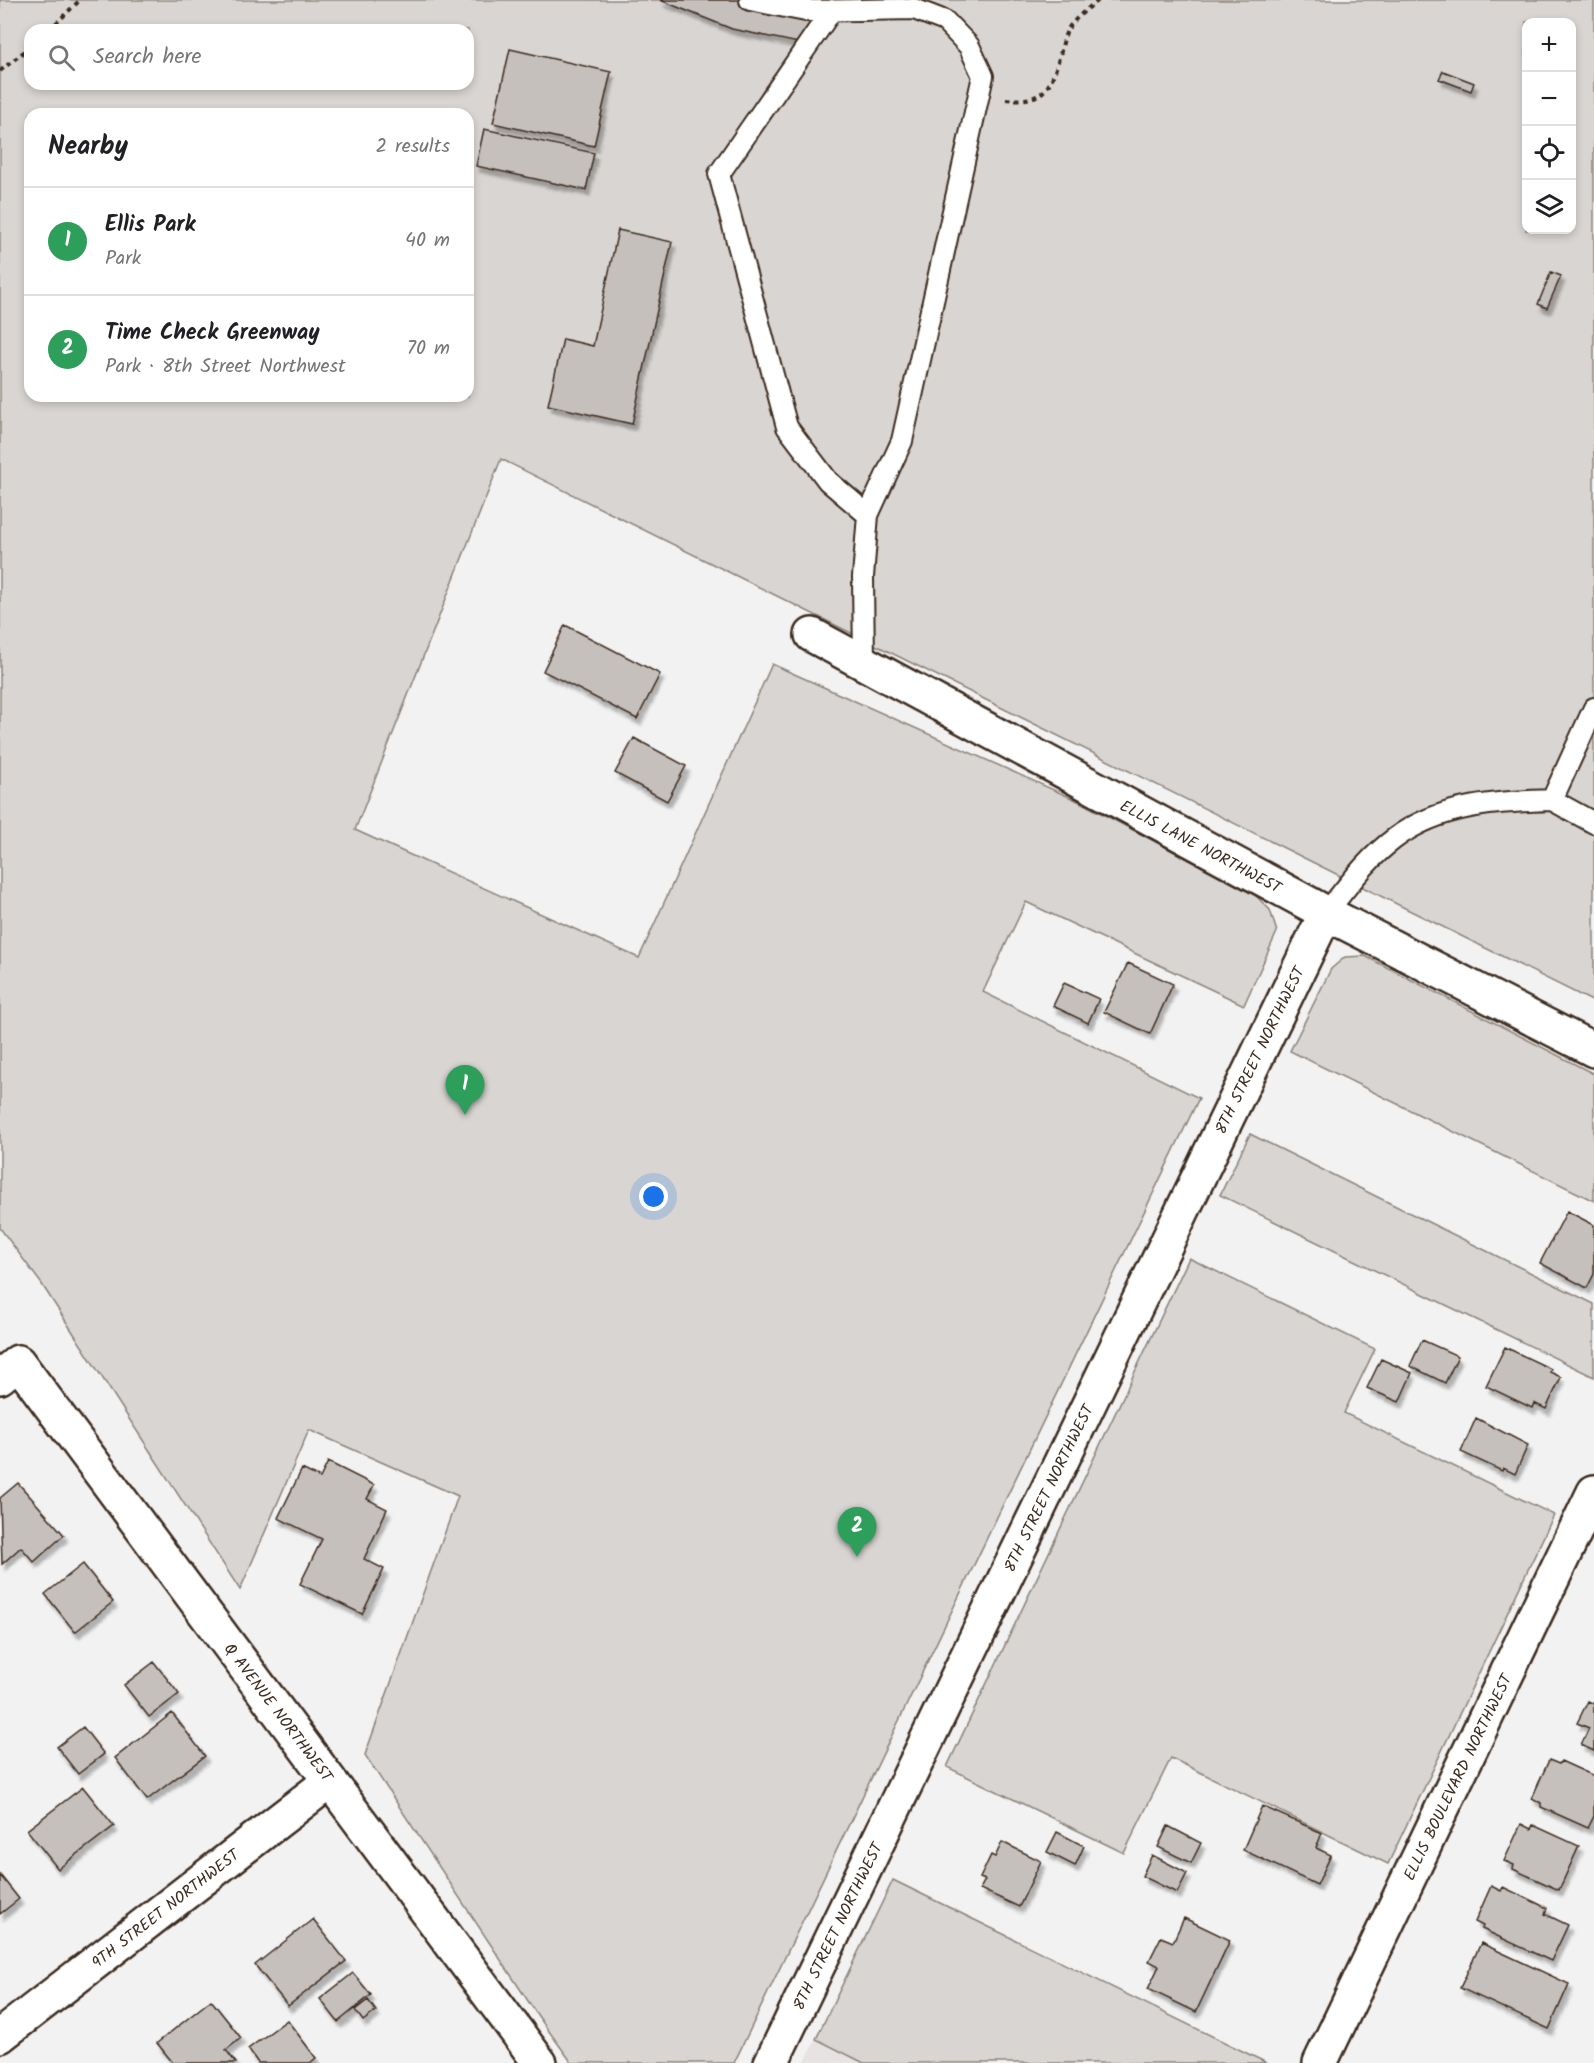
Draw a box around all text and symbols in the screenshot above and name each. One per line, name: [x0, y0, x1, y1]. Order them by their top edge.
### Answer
map controls: [1522, 18, 1576, 234]
button: +: [1522, 18, 1576, 72]
search box: [24, 24, 474, 90]
text: Search here: [93, 40, 201, 75]
icon: search: [45, 41, 78, 74]
button: −: [1522, 72, 1576, 126]
text: Nearby: [48, 126, 128, 168]
button: locate: [1522, 126, 1576, 180]
text: 2 results: [375, 131, 450, 163]
button: layers: [1522, 180, 1576, 234]
text: Ellis Park: [105, 208, 195, 243]
text: 1: [64, 225, 71, 257]
text: 40 m: [405, 225, 450, 257]
text: Park: [105, 243, 141, 275]
text: Time Check Greenway: [105, 316, 320, 351]
text: 2: [62, 333, 73, 365]
text: 70 m: [407, 333, 450, 365]
text: Park · 8th Street Northwest: [105, 351, 346, 383]
street label: ELLIS LANE NORTHWEST: [1115, 794, 1287, 901]
street label: 8TH STREET NORTHWEST: [1209, 961, 1312, 1139]
pin: 1: [446, 1066, 484, 1115]
your location: [639, 1182, 668, 1211]
street label: 8TH STREET NORTHWEST: [998, 1399, 1101, 1577]
pin: 2: [838, 1508, 876, 1557]
street label: Q AVENUE NORTHWEST: [217, 1638, 339, 1789]
street label: ELLIS BOULEVARD NORTHWEST: [1397, 1669, 1520, 1885]
street label: 8TH STREET NORTHWEST: [787, 1837, 890, 2015]
street label: 9TH STREET NORTHWEST: [87, 1842, 246, 1975]

